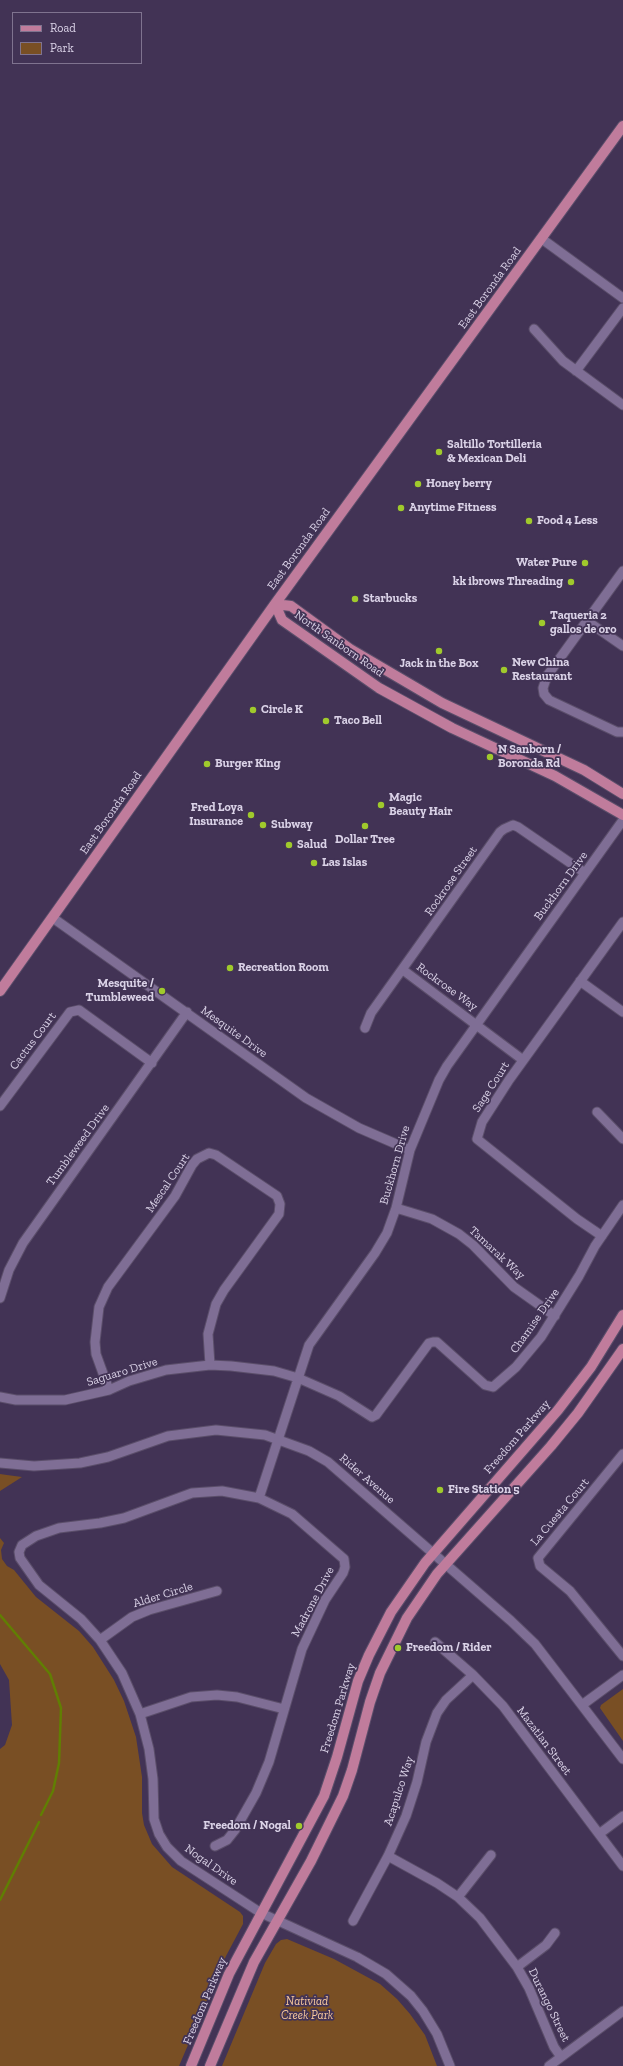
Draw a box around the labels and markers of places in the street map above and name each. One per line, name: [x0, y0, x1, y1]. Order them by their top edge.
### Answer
place label: Saltillo Tortilleria & Mexican Deli: [447, 438, 542, 466]
marker: Saltillo Tortilleria & Mexican Deli: [434, 447, 444, 457]
place label: Honey berry: [426, 477, 492, 491]
marker: Honey berry: [413, 479, 423, 489]
place label: Anytime Fitness: [409, 501, 496, 515]
marker: Anytime Fitness: [396, 503, 406, 513]
place label: Food 4 Less: [537, 514, 598, 528]
marker: Food 4 Less: [524, 516, 534, 526]
place label: Water Pure: [516, 556, 577, 570]
marker: Water Pure: [580, 558, 590, 568]
place label: kk ibrows Threading: [453, 575, 563, 589]
marker: kk ibrows Threading: [566, 577, 576, 587]
place label: Starbucks: [363, 592, 417, 606]
marker: Starbucks: [350, 594, 360, 604]
place label: Taqueria 2 gallos de oro: [550, 609, 616, 637]
marker: Taqueria 2 gallos de oro: [537, 618, 547, 628]
marker: Jack in the Box: [434, 646, 444, 656]
place label: New China Restaurant: [512, 656, 572, 684]
place label: Jack in the Box: [400, 657, 478, 671]
marker: New China Restaurant: [499, 665, 509, 675]
place label: Circle K: [261, 703, 303, 717]
marker: Circle K: [248, 705, 258, 715]
place label: Taco Bell: [334, 714, 382, 728]
marker: Taco Bell: [321, 716, 331, 726]
place label: N Sanborn / Boronda Rd: [498, 743, 561, 771]
marker: N Sanborn / Boronda Rd: [485, 752, 495, 762]
place label: Burger King: [215, 757, 281, 771]
marker: Burger King: [202, 759, 212, 769]
place label: Magic Beauty Hair: [389, 791, 453, 819]
marker: Magic Beauty Hair: [376, 800, 386, 810]
place label: Fred Loya Insurance: [189, 801, 243, 829]
marker: Fred Loya Insurance: [246, 810, 256, 820]
place label: Subway: [271, 818, 313, 832]
marker: Subway: [258, 820, 268, 830]
marker: Dollar Tree: [360, 821, 370, 831]
place label: Dollar Tree: [335, 833, 395, 847]
place label: Salud: [297, 838, 327, 852]
marker: Salud: [284, 840, 294, 850]
place label: Las Islas: [322, 856, 367, 870]
marker: Las Islas: [309, 858, 319, 868]
place label: Recreation Room: [238, 961, 329, 975]
marker: Recreation Room: [225, 963, 235, 973]
place label: Mesquite / Tumbleweed: [86, 977, 154, 1005]
marker: Mesquite / Tumbleweed: [157, 986, 167, 996]
place label: Fire Station 5: [448, 1483, 520, 1497]
marker: Fire Station 5: [435, 1485, 445, 1495]
place label: Freedom / Rider: [406, 1641, 491, 1655]
marker: Freedom / Rider: [393, 1643, 403, 1653]
place label: Freedom / Nogal: [203, 1819, 291, 1833]
marker: Freedom / Nogal: [294, 1821, 304, 1831]

